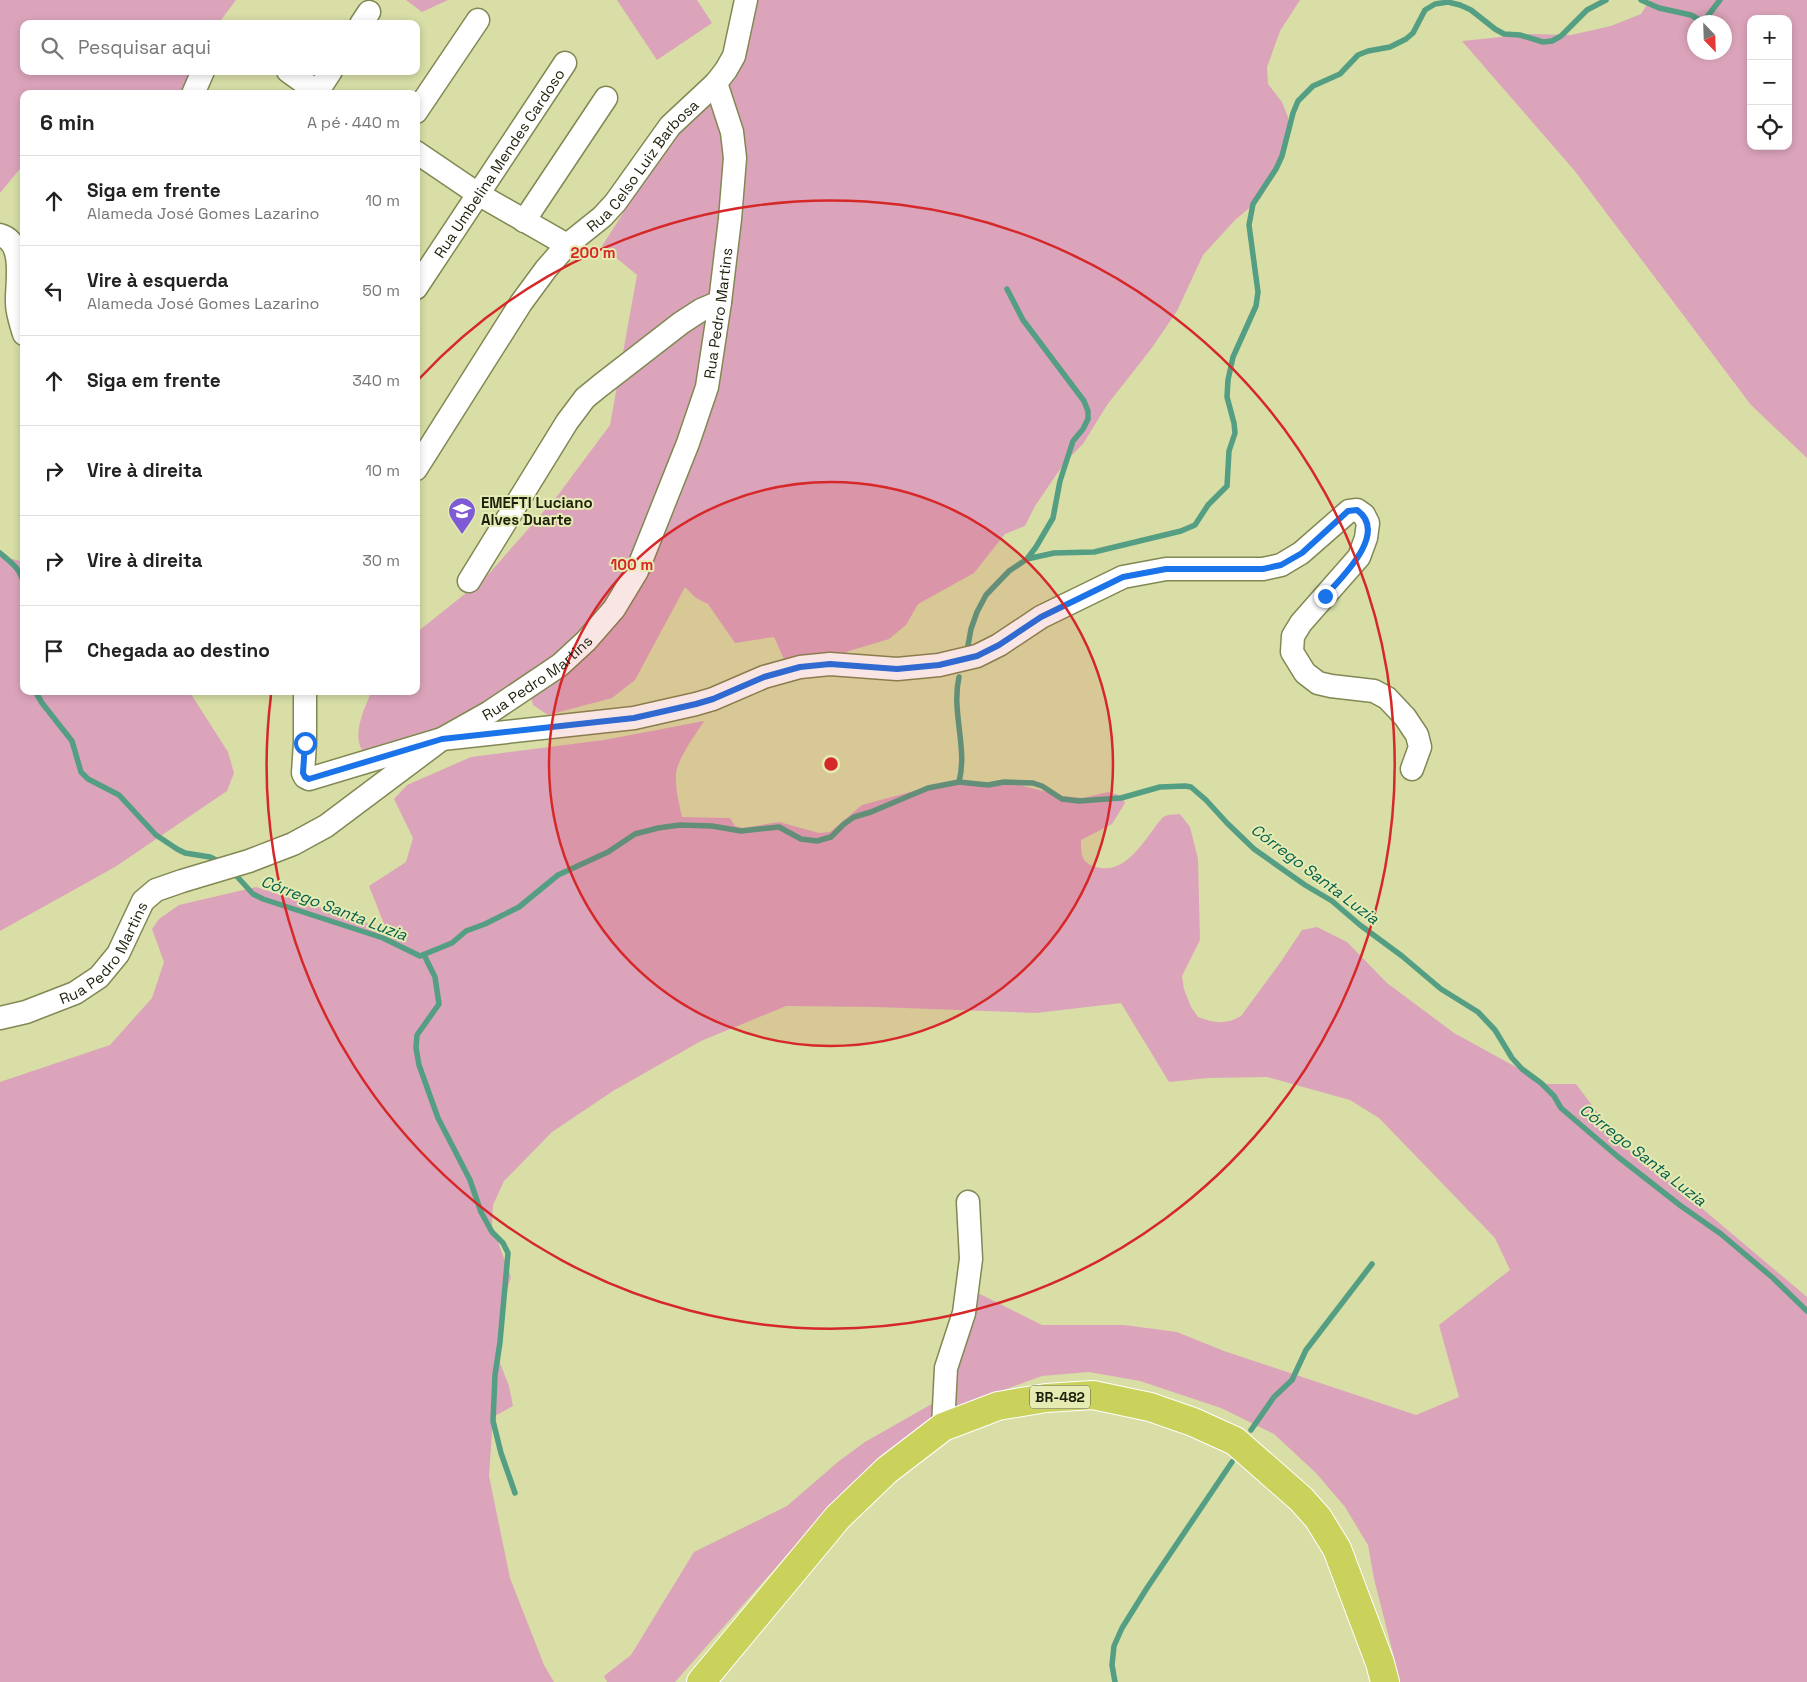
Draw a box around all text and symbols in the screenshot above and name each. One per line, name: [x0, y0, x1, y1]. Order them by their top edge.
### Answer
north arrow: [1687, 15, 1732, 60]
map controls: [1747, 15, 1792, 150]
button: +: [1747, 15, 1792, 60]
search box: [20, 20, 420, 75]
icon: search: [38, 34, 66, 62]
text: Pesquisar aqui: [78, 35, 211, 60]
button: −: [1747, 60, 1792, 105]
street label: Rua Umbelina Mendes Cardoso: [429, 65, 568, 261]
street label: Rua Celso Luiz Barbosa: [582, 95, 703, 235]
button: locate: [1747, 105, 1792, 150]
text: 6 min: [40, 109, 95, 136]
text: A pé · 440 m: [307, 112, 400, 133]
text: Siga em frente: [87, 178, 221, 203]
icon: ahead: [40, 187, 68, 215]
text: 10 m: [365, 190, 400, 211]
text: Alameda José Gomes Lazarino: [87, 203, 319, 224]
text: 200 m: [571, 243, 615, 262]
street label: Rua Pedro Martins: [699, 247, 736, 380]
text: Vire à esquerda: [87, 268, 229, 293]
icon: left: [40, 277, 68, 305]
text: 50 m: [362, 280, 400, 301]
text: Alameda José Gomes Lazarino: [87, 293, 319, 314]
icon: ahead: [40, 367, 68, 395]
text: Siga em frente: [87, 368, 221, 393]
text: 340 m: [352, 370, 400, 391]
icon: right: [40, 457, 68, 485]
text: Vire à direita: [87, 458, 203, 483]
text: 10 m: [365, 460, 400, 481]
place label: EMEFTI Luciano Alves Duarte: [481, 493, 593, 529]
school or university icon: EMEFTI Luciano Alves Duarte: [447, 496, 477, 535]
icon: right: [40, 547, 68, 575]
text: Vire à direita: [87, 548, 203, 573]
text: 30 m: [362, 550, 400, 571]
text: 100 m: [611, 555, 653, 574]
route end: [1314, 585, 1337, 608]
street label: Rua Pedro Martins: [479, 631, 596, 724]
icon: arrive: [40, 637, 68, 665]
text: Chegada ao destino: [87, 638, 270, 663]
route start: [294, 732, 317, 755]
centre of rings: [822, 755, 840, 773]
water label: Córrego Santa Luzia: [1247, 819, 1384, 929]
water label: Córrego Santa Luzia: [258, 870, 411, 946]
street label: Rua Pedro Martins: [56, 898, 151, 1008]
water label: Córrego Santa Luzia: [1576, 1099, 1711, 1211]
road number: BR-482: [1030, 1385, 1090, 1408]

